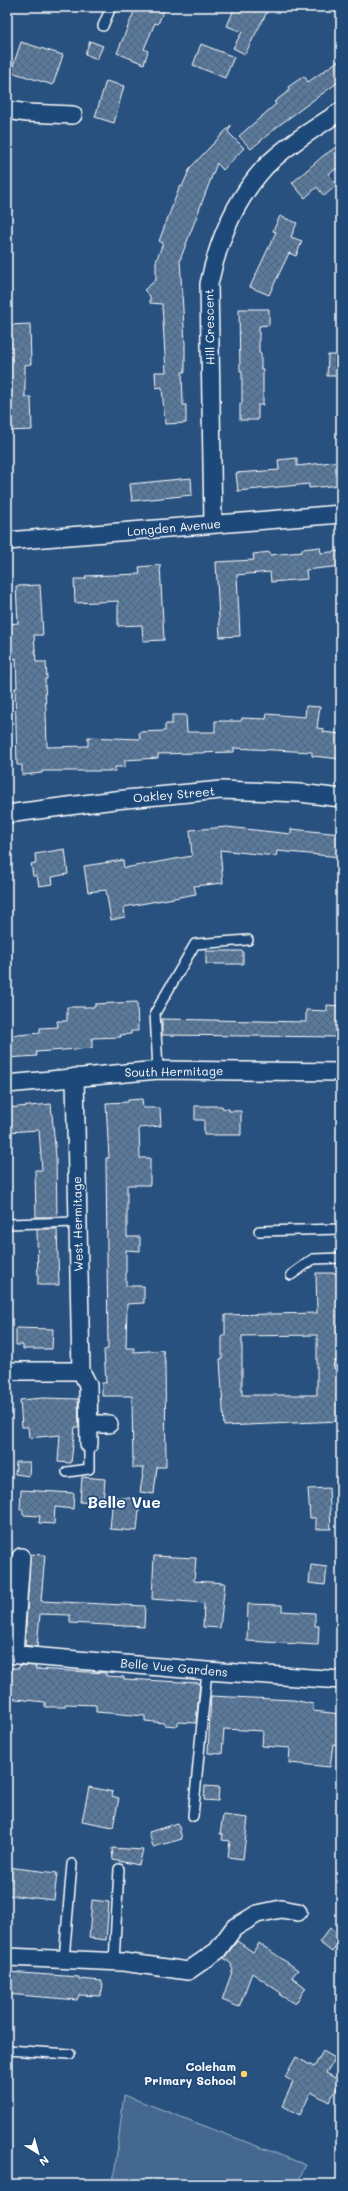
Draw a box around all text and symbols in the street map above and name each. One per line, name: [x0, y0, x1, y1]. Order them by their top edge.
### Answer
street label: Hill Crescent: [200, 289, 218, 365]
street label: Longden Avenue: [126, 515, 221, 539]
street label: Oakley Street: [132, 782, 216, 806]
street label: South Hermitage: [124, 1062, 223, 1080]
street label: West Hermitage: [68, 1176, 86, 1272]
district label: Belle Vue: [87, 1491, 161, 1512]
street label: Belle Vue Gardens: [120, 1654, 229, 1680]
place label: Coleham Primary School: [144, 2058, 236, 2088]
marker: Coleham Primary School: [239, 2069, 249, 2079]
north arrow: [18, 2133, 58, 2173]
text: N: [36, 2153, 52, 2170]

